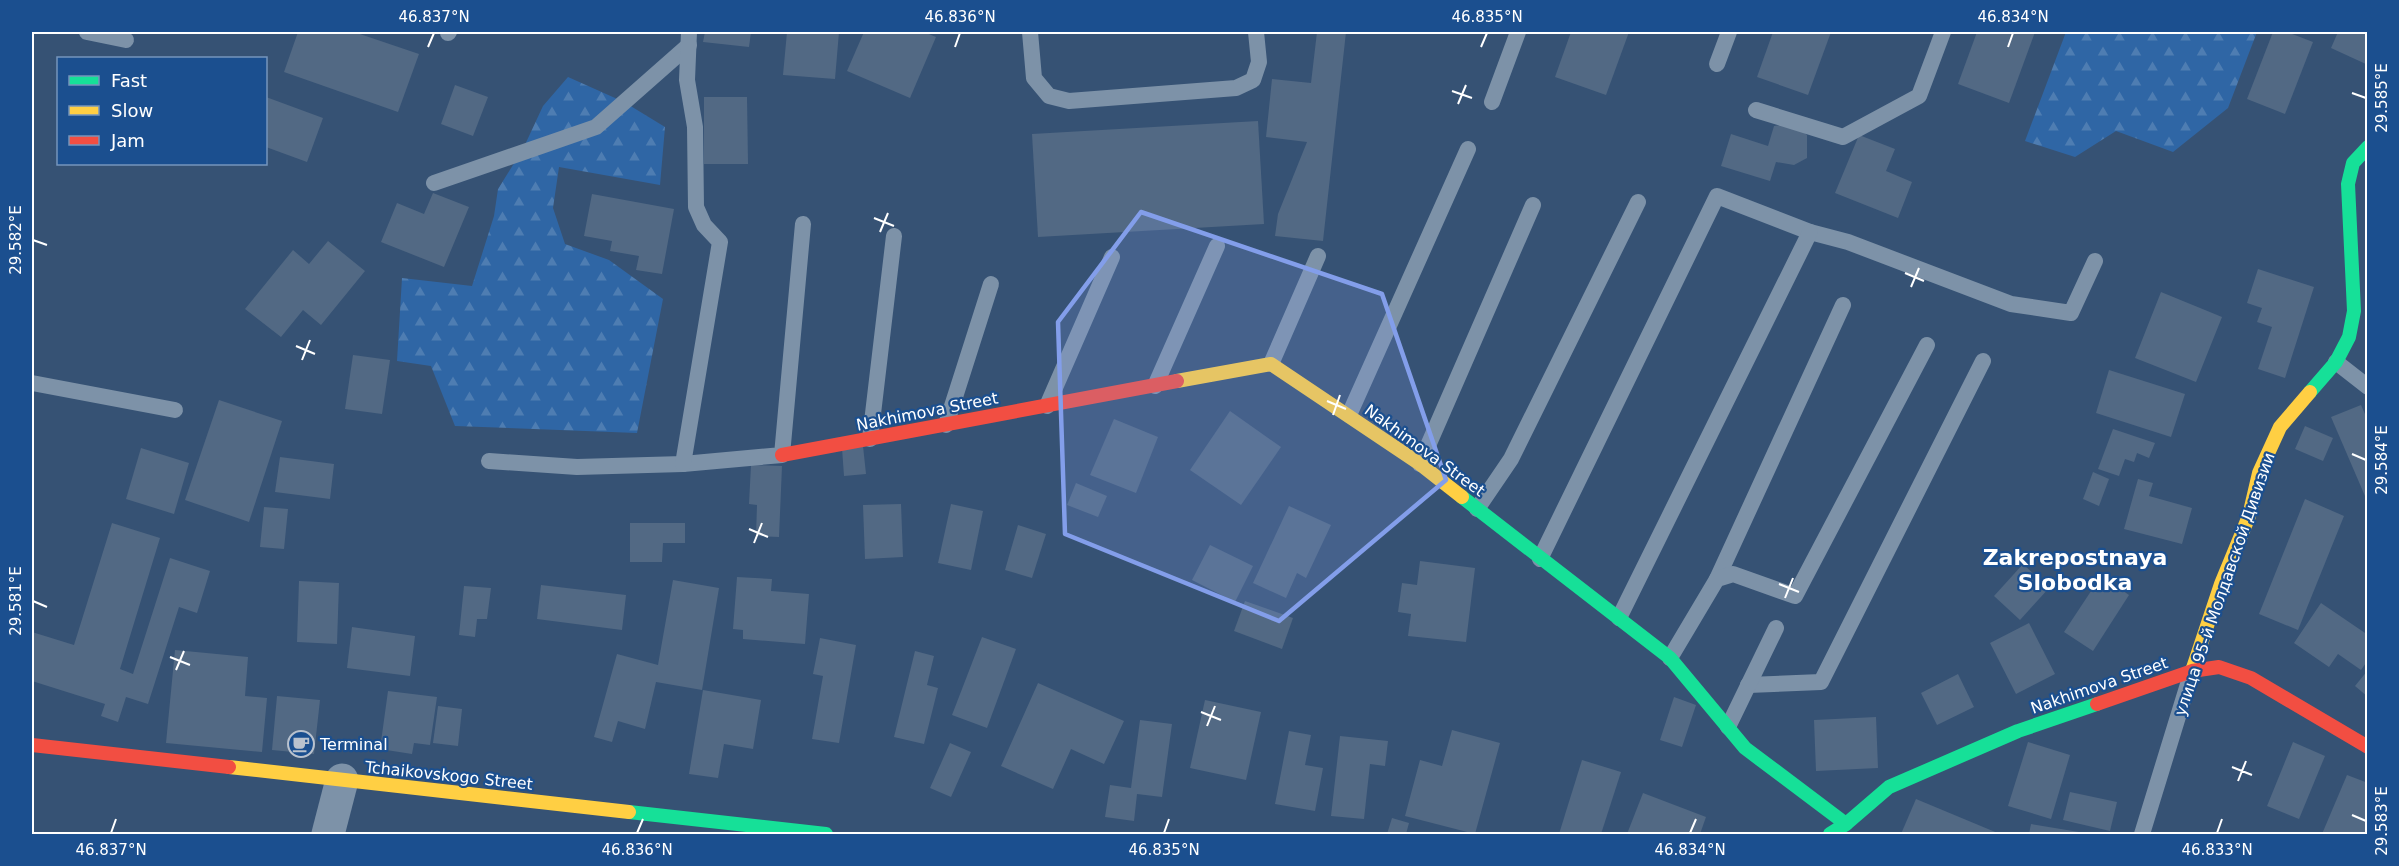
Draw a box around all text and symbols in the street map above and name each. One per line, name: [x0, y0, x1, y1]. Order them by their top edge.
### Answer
text: 46.837°N: [398, 8, 470, 26]
text: 46.836°N: [924, 8, 996, 26]
text: 46.835°N: [1451, 8, 1523, 26]
text: 46.834°N: [1977, 8, 2049, 26]
legend: [57, 57, 267, 165]
text: 29.585°E: [2373, 63, 2391, 133]
text: Fast: [111, 70, 147, 91]
text: Slow: [111, 100, 153, 121]
text: Jam: [110, 130, 145, 151]
text: 29.582°E: [7, 205, 25, 275]
street label: Nakhimova Street: [855, 388, 1000, 435]
street label: Nakhimova Street: [1361, 400, 1489, 500]
text: 29.584°E: [2373, 425, 2391, 495]
street label: улица 95-й Молдавской Дивизии: [2170, 450, 2279, 718]
district label: Zakrepostnaya Slobodka: [1983, 545, 2167, 595]
text: 29.581°E: [7, 566, 25, 636]
street label: Nakhimova Street: [2028, 653, 2170, 718]
cafe icon: Terminal: [286, 729, 316, 759]
place label: Terminal: [319, 735, 388, 754]
street label: Tchaikovskogo Street: [363, 757, 534, 794]
text: 29.583°E: [2373, 786, 2391, 856]
text: 46.837°N: [75, 841, 147, 859]
text: 46.836°N: [601, 841, 673, 859]
text: 46.835°N: [1128, 841, 1200, 859]
text: 46.834°N: [1654, 841, 1726, 859]
text: 46.833°N: [2181, 841, 2253, 859]

